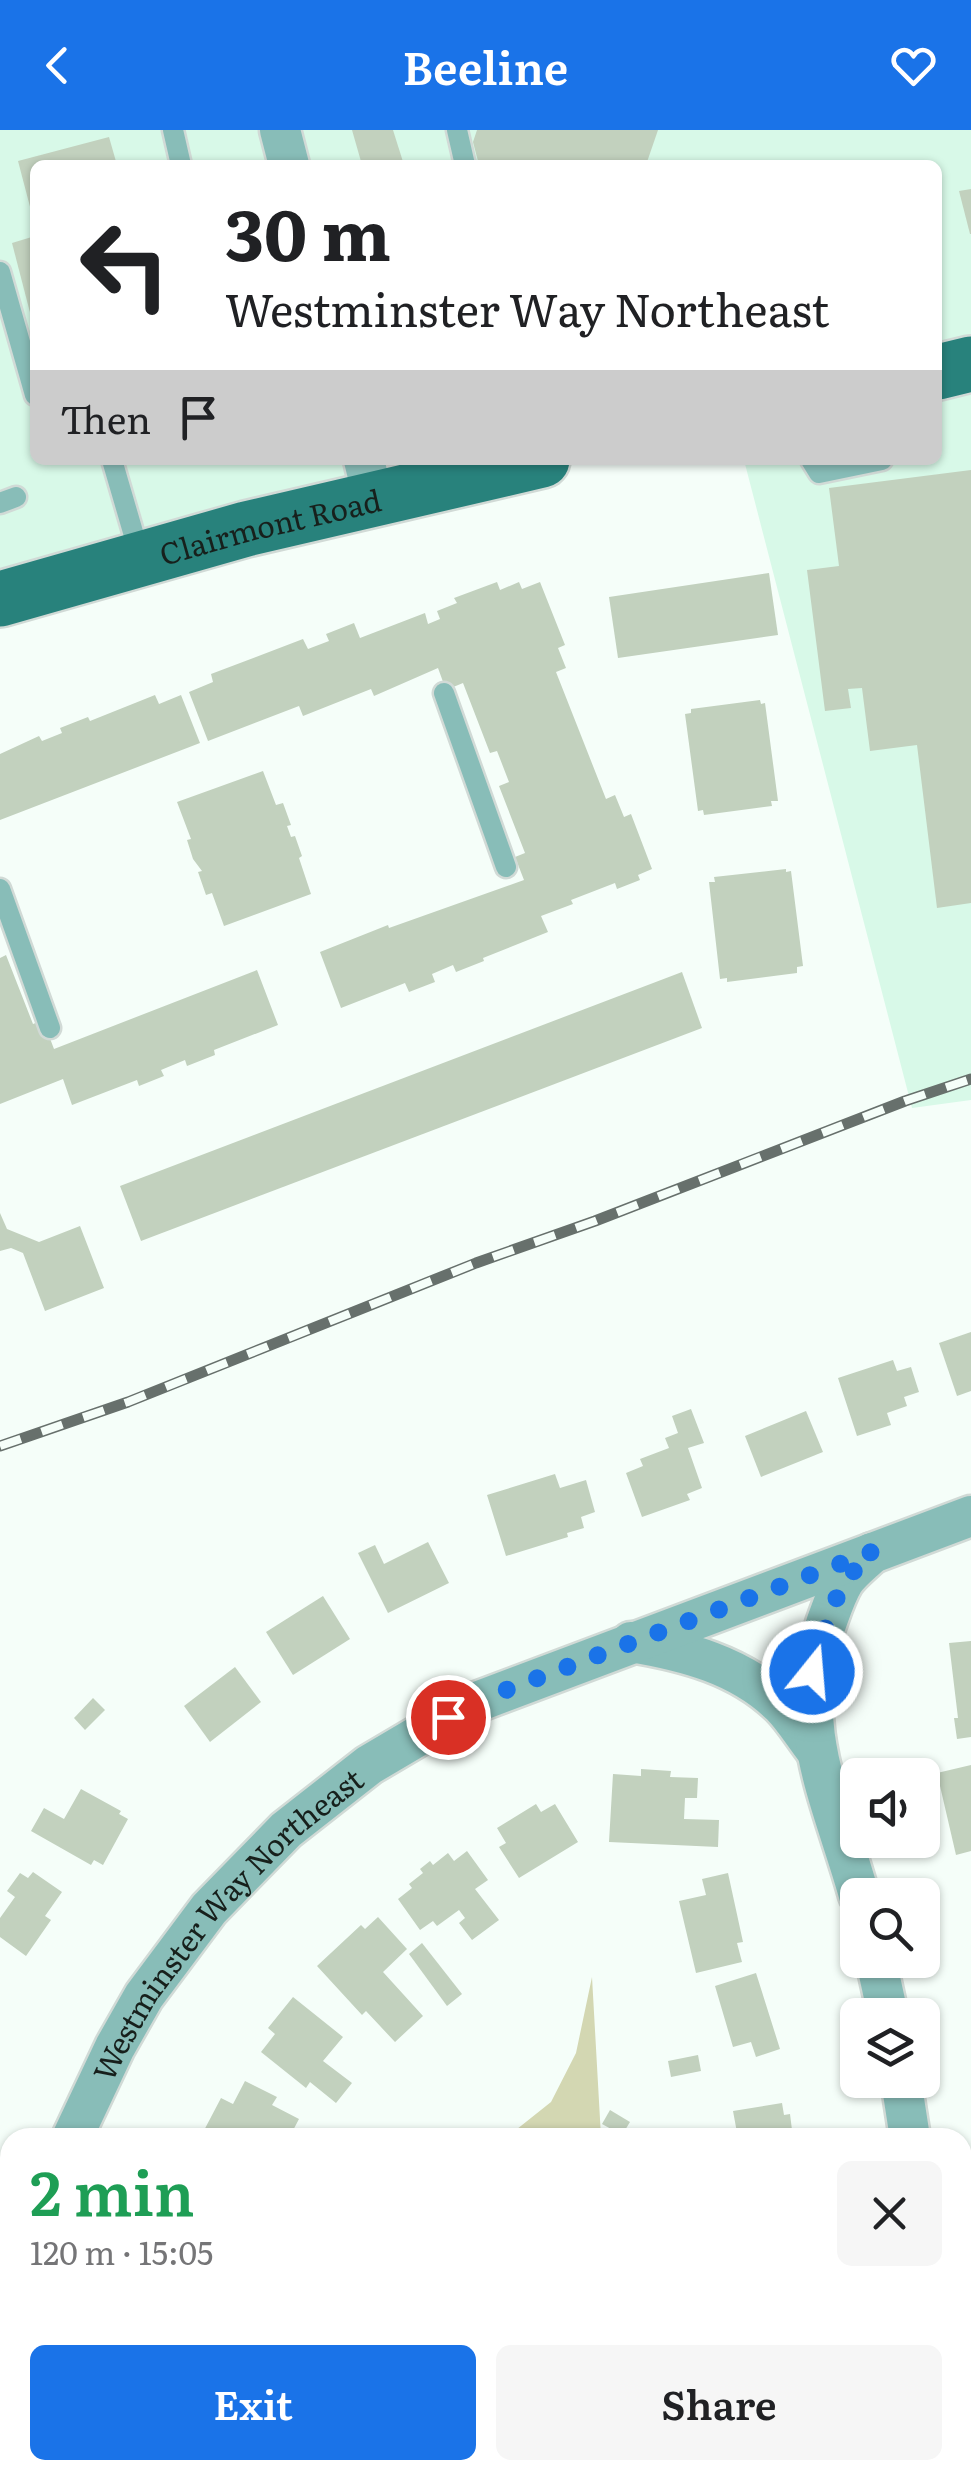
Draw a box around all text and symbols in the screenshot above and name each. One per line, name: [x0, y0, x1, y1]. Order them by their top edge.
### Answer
text: Beeline: [403, 32, 568, 99]
icon: back: [30, 38, 85, 93]
icon: heart: [886, 38, 941, 93]
text: 30 m: [225, 179, 391, 283]
icon: left: [60, 200, 190, 330]
text: Westminster Way Northeast: [225, 274, 830, 341]
text: Then: [60, 389, 151, 446]
icon: arrive: [171, 390, 226, 445]
street label: Clairmont Road: [154, 476, 385, 575]
position arrow: [760, 1620, 864, 1724]
pin: [406, 1675, 491, 1760]
icon: arrive: [421, 1690, 476, 1745]
street label: Westminster Way Northeast: [80, 1756, 371, 2087]
map controls: [840, 1758, 940, 2098]
button: sound: [840, 1758, 940, 1858]
button: search: [840, 1878, 940, 1978]
button: layers: [840, 1998, 940, 2098]
text: 2 min: [30, 2145, 195, 2234]
button: close: [837, 2161, 942, 2266]
text: 120 m · 15:05: [30, 2227, 213, 2275]
button: Exit: [30, 2345, 476, 2460]
button: Share: [496, 2345, 942, 2460]

